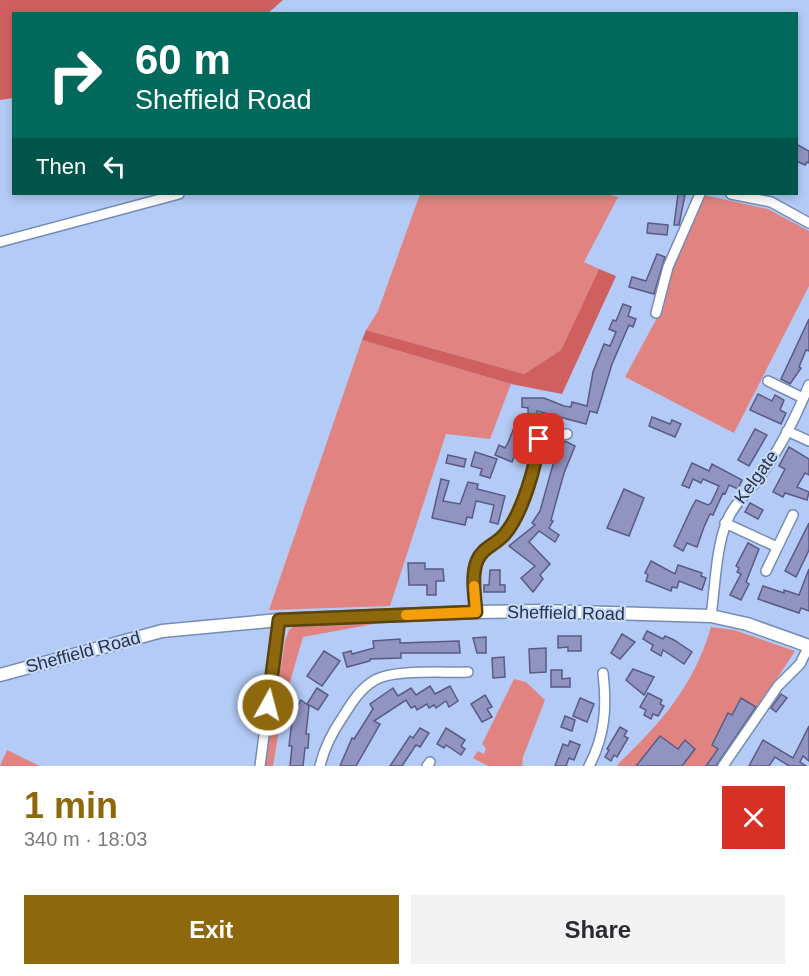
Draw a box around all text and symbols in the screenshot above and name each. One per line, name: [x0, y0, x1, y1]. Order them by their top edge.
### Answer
icon: right: [36, 36, 114, 114]
text: 60 m: [135, 36, 231, 83]
text: Sheffield Road: [135, 85, 312, 115]
icon: left: [98, 150, 131, 183]
text: Then: [36, 154, 86, 179]
pin: [513, 413, 564, 464]
icon: arrive: [522, 422, 555, 455]
street label: Kelgate: [730, 446, 782, 508]
street label: Sheffield Road: [507, 602, 625, 624]
street label: Sheffield Road: [24, 627, 142, 677]
position arrow: [236, 673, 300, 737]
text: 1 min: [24, 785, 118, 826]
button: close: [722, 786, 785, 849]
text: 340 m · 18:03: [24, 828, 147, 850]
button: Exit: [24, 895, 399, 964]
button: Share: [411, 895, 785, 964]

